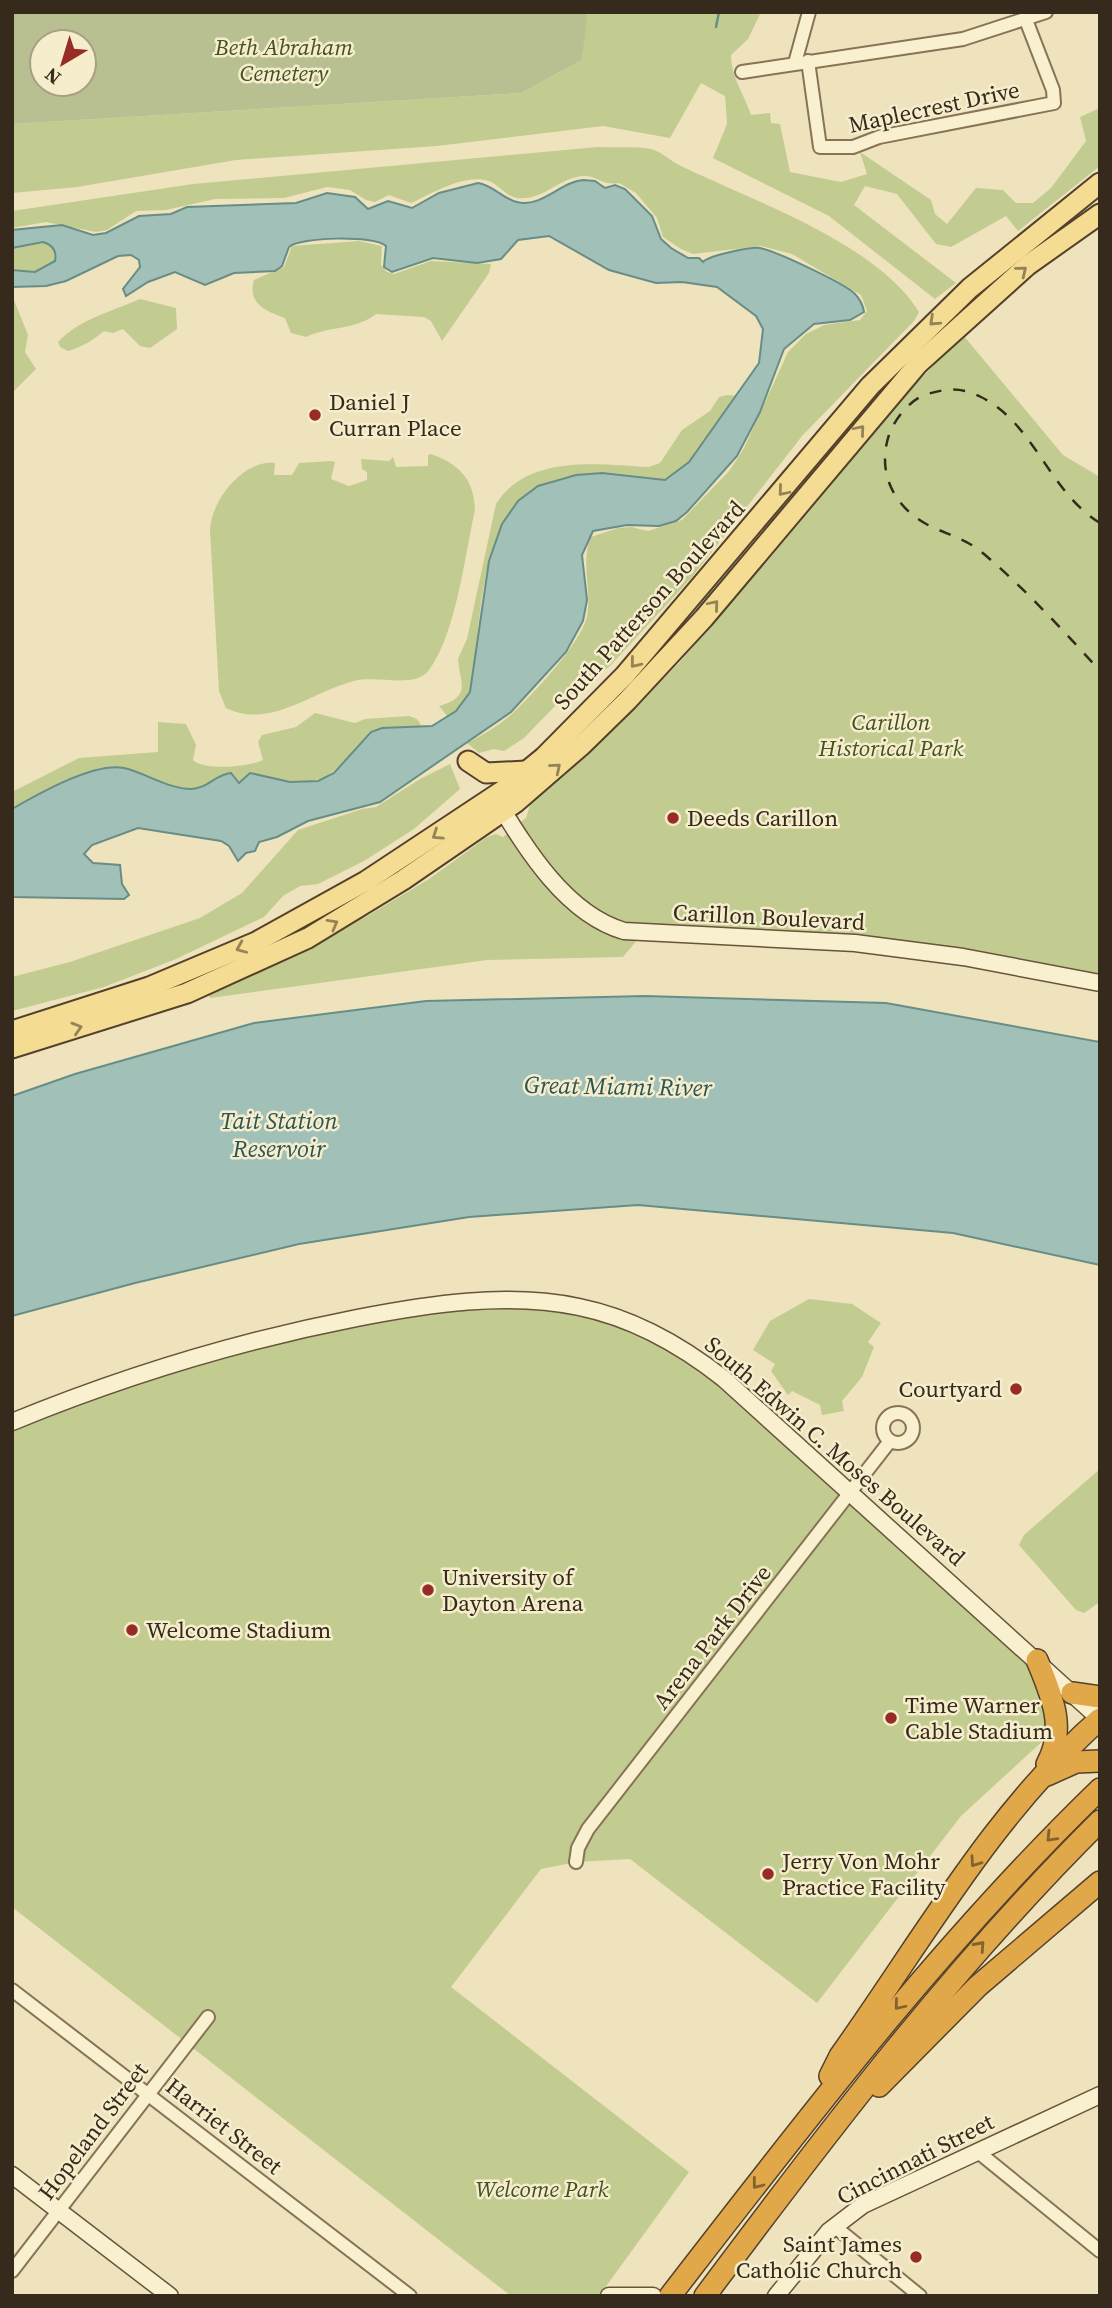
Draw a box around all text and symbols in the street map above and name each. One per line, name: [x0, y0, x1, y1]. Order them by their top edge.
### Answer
north arrow: [28, 28, 98, 98]
park label: Beth Abraham Cemetery: [214, 31, 353, 89]
text: N: [39, 62, 66, 91]
street label: Maplecrest Drive: [846, 73, 1022, 141]
one-way arrow: [1013, 267, 1026, 279]
one-way arrow: [930, 313, 943, 325]
place label: Daniel J Curran Place: [329, 386, 462, 444]
marker: Daniel J Curran Place: [307, 407, 323, 423]
one-way arrow: [852, 426, 864, 439]
one-way arrow: [779, 482, 791, 495]
street label: South Patterson Boulevard: [546, 493, 752, 717]
one-way arrow: [706, 600, 718, 613]
one-way arrow: [631, 655, 643, 668]
park label: Carillon Historical Park: [818, 706, 964, 764]
one-way arrow: [548, 764, 561, 776]
place label: Deeds Carillon: [687, 802, 838, 834]
marker: Deeds Carillon: [665, 810, 681, 826]
one-way arrow: [432, 827, 445, 840]
street label: Carillon Boulevard: [672, 896, 866, 938]
one-way arrow: [326, 919, 338, 932]
one-way arrow: [235, 940, 247, 954]
one-way arrow: [71, 1021, 83, 1036]
water label: Great Miami River: [524, 1068, 714, 1104]
water label: Tait Station Reservoir: [220, 1104, 338, 1165]
street label: South Edwin C. Moses Boulevard: [698, 1329, 972, 1573]
place label: Courtyard: [898, 1373, 1002, 1405]
marker: Courtyard: [1008, 1381, 1024, 1397]
street label: Arena Park Drive: [645, 1558, 779, 1716]
place label: University of Dayton Arena: [442, 1561, 584, 1619]
marker: University of Dayton Arena: [420, 1582, 436, 1598]
place label: Welcome Stadium: [146, 1614, 332, 1646]
marker: Welcome Stadium: [124, 1622, 140, 1638]
place label: Time Warner Cable Stadium: [905, 1689, 1053, 1747]
marker: Time Warner Cable Stadium: [883, 1710, 899, 1726]
one-way arrow: [1047, 1828, 1060, 1841]
place label: Jerry Von Mohr Practice Facility: [781, 1845, 946, 1903]
one-way arrow: [970, 1854, 983, 1867]
marker: Jerry Von Mohr Practice Facility: [760, 1866, 776, 1882]
one-way arrow: [972, 1942, 984, 1955]
one-way arrow: [895, 1997, 907, 2010]
street label: Hopeland Street: [31, 2055, 156, 2207]
street label: Harriet Street: [159, 2070, 289, 2182]
street label: Cincinnati Street: [831, 2105, 999, 2212]
park label: Welcome Park: [476, 2173, 609, 2205]
one-way arrow: [753, 2176, 766, 2188]
place label: Saint James Catholic Church: [736, 2228, 902, 2286]
marker: Saint James Catholic Church: [908, 2249, 924, 2265]

